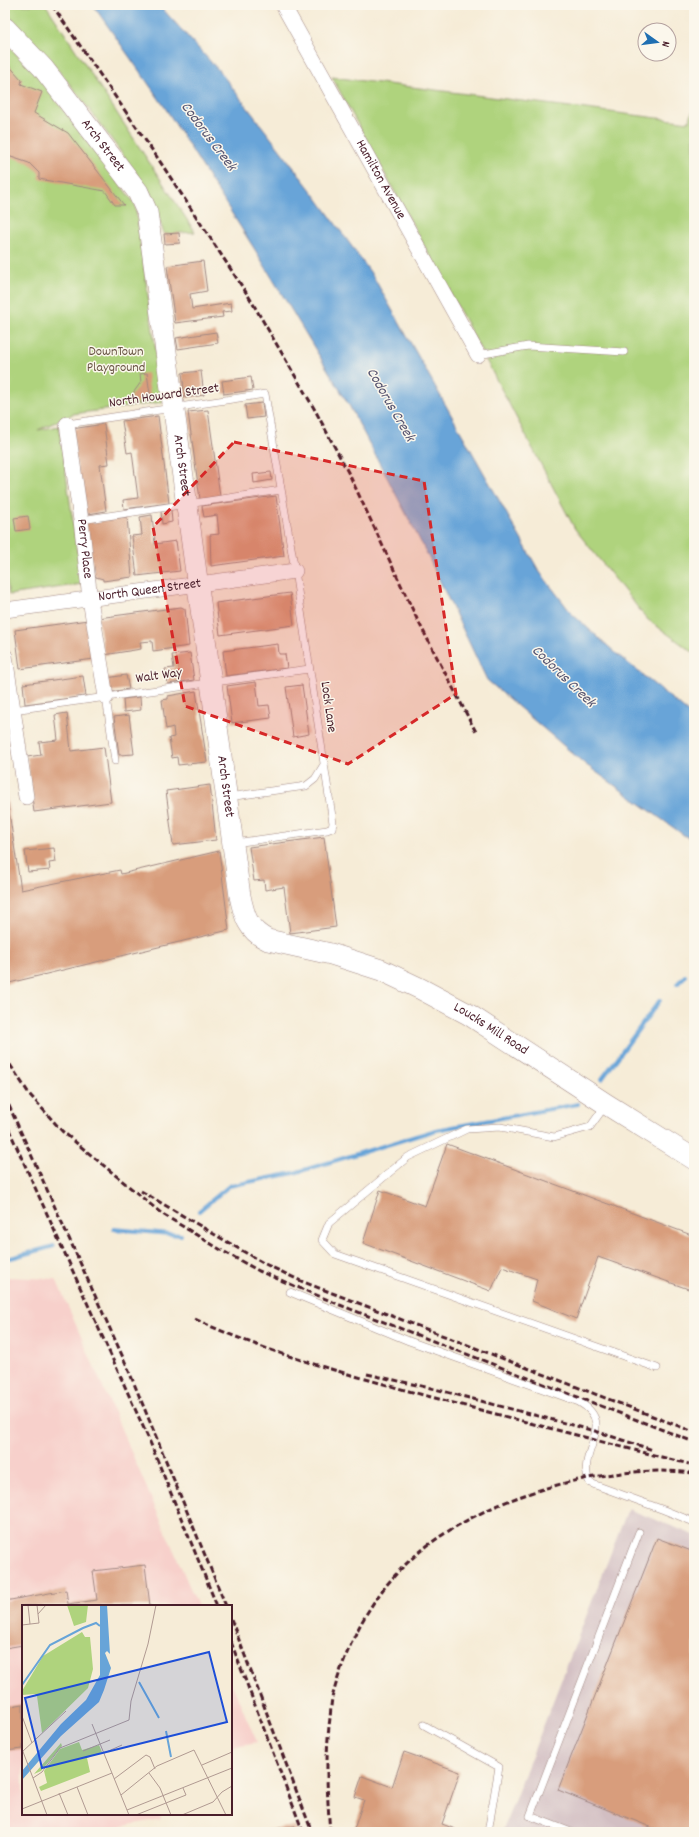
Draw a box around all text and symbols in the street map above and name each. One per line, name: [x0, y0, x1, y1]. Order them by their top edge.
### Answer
north arrow: [637, 22, 677, 62]
text: N: [656, 39, 673, 49]
water label: Codorus Creek: [175, 98, 243, 178]
street label: Arch Street: [76, 115, 129, 176]
street label: Hamilton Avenue: [350, 136, 411, 223]
park label: DownTown Playground: [87, 342, 145, 378]
water label: Codorus Creek: [360, 364, 421, 448]
street label: North Howard Street: [108, 378, 220, 414]
street label: Arch Street: [167, 433, 196, 498]
street label: Perry Place: [71, 518, 98, 580]
street label: North Queen Street: [97, 574, 202, 607]
water label: Codorus Creek: [526, 641, 601, 715]
street label: Walt Way: [135, 663, 184, 689]
street label: Lock Lane: [315, 680, 341, 734]
street label: Arch Street: [211, 754, 239, 819]
street label: Loucks Mill Road: [450, 998, 532, 1061]
inset map: [22, 1605, 232, 1815]

